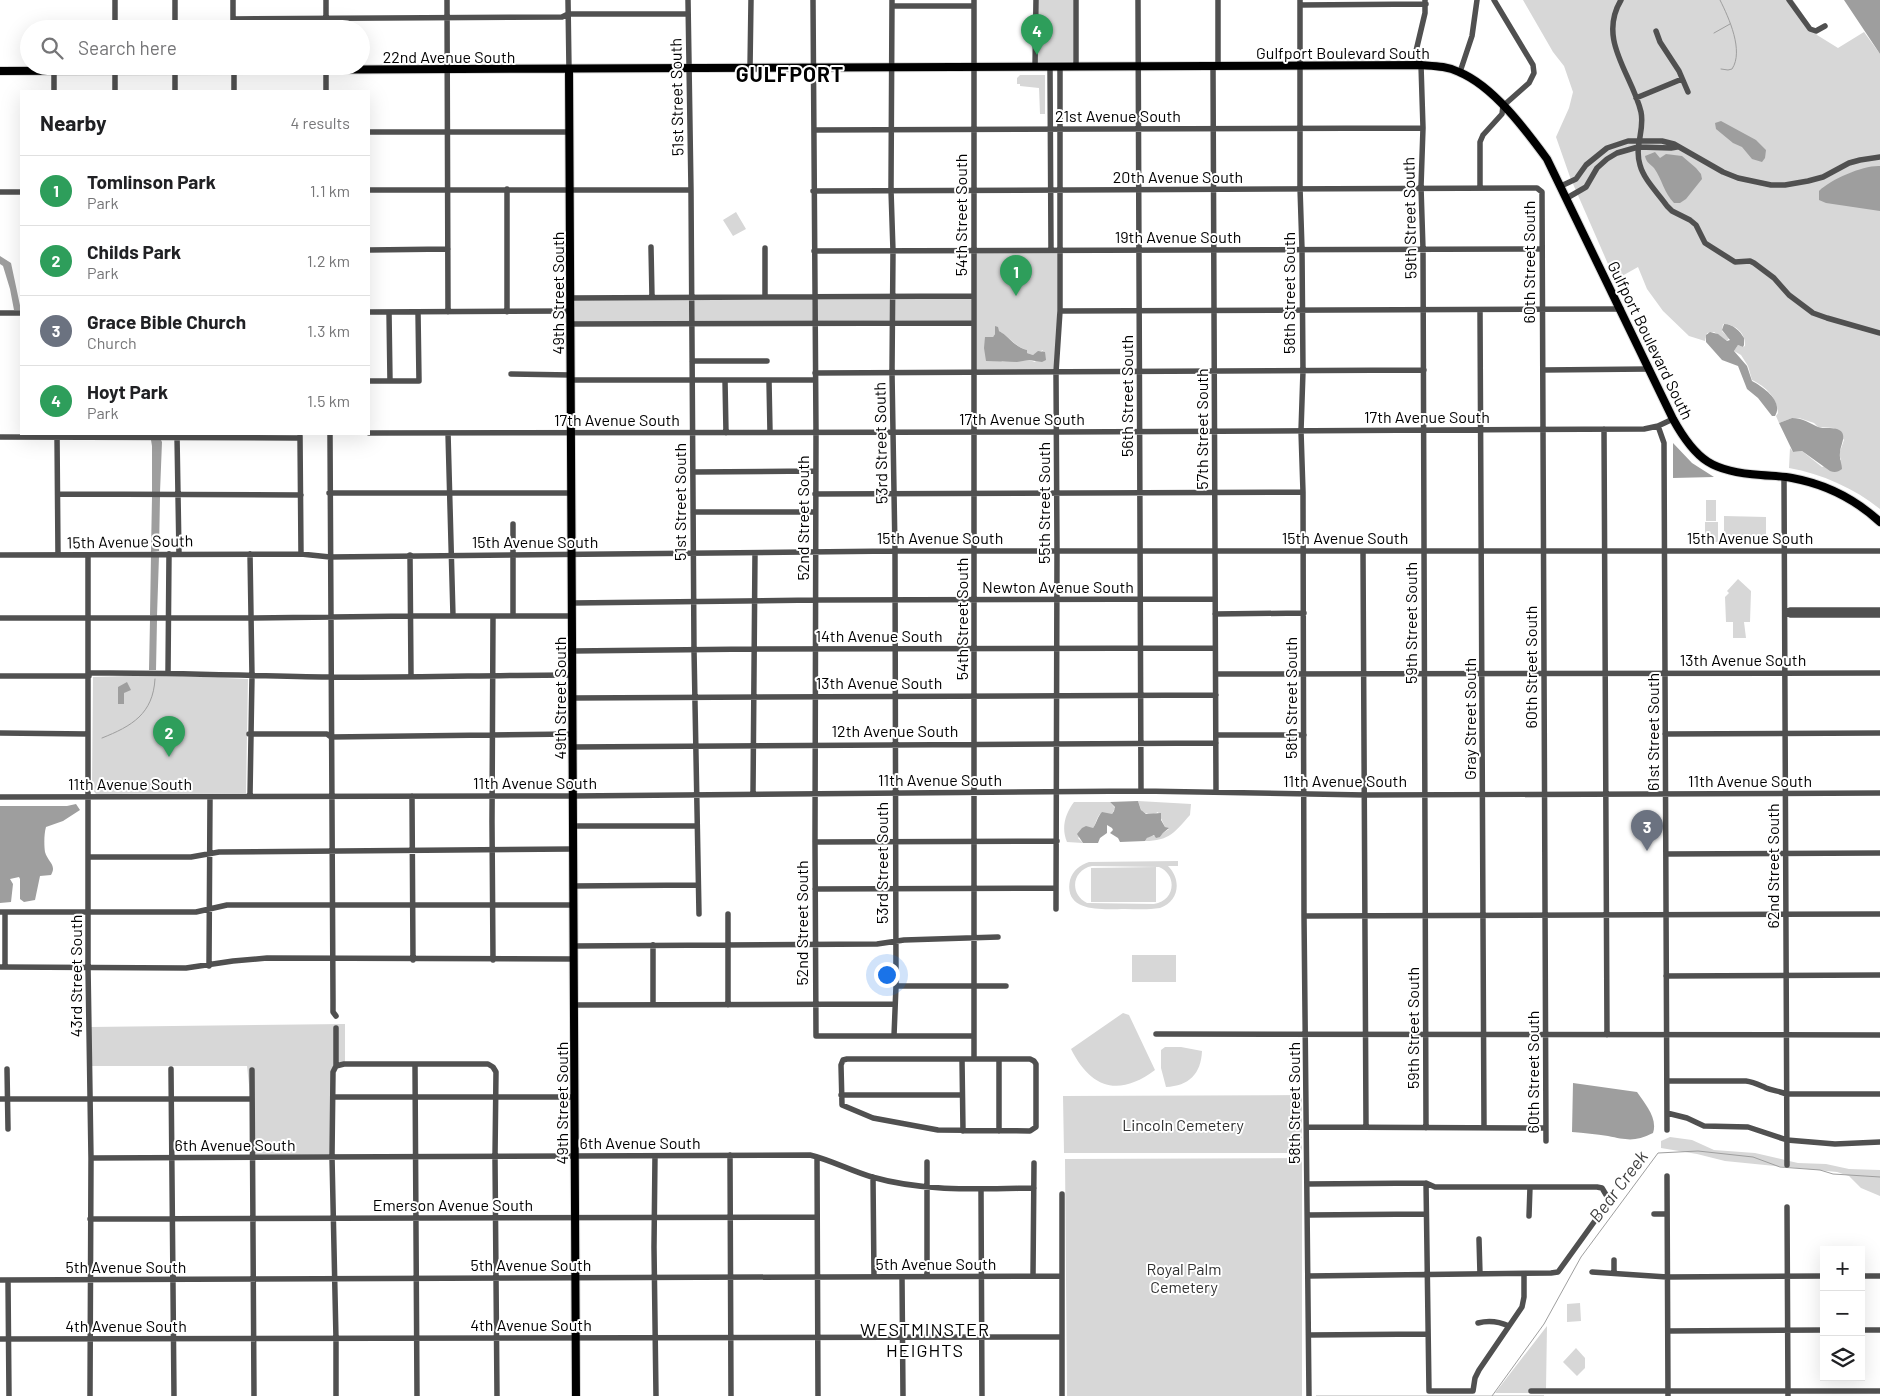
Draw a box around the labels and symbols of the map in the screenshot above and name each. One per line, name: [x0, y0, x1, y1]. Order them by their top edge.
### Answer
pin: 4: [1021, 14, 1053, 55]
street label: 51st Street South: [665, 38, 687, 156]
street label: Gulfport Boulevard South: [1256, 43, 1430, 62]
street label: 22nd Avenue South: [383, 47, 515, 66]
district label: GULFPORT: [736, 61, 844, 86]
street label: 21st Avenue South: [1055, 106, 1181, 125]
street label: 54th Street South: [951, 154, 970, 276]
street label: 59th Street South: [1398, 157, 1420, 279]
street label: 20th Avenue South: [1113, 167, 1243, 186]
street label: 60th Street South: [1519, 201, 1538, 323]
street label: 19th Avenue South: [1115, 227, 1241, 246]
street label: 49th Street South: [548, 232, 567, 354]
street label: 58th Street South: [1279, 232, 1298, 354]
pin: 1: [1000, 255, 1032, 296]
street label: Gulfport Boulevard South: [1604, 258, 1698, 422]
street label: 56th Street South: [1117, 335, 1136, 457]
street label: 57th Street South: [1192, 368, 1211, 490]
street label: 53rd Street South: [869, 382, 891, 504]
street label: 17th Avenue South: [1364, 407, 1490, 426]
street label: 17th Avenue South: [959, 409, 1085, 428]
street label: 17th Avenue South: [554, 410, 680, 429]
street label: 55th Street South: [1034, 442, 1053, 564]
street label: 51st Street South: [670, 443, 689, 561]
street label: 52nd Street South: [793, 455, 812, 581]
street label: 15th Avenue South: [877, 528, 1003, 547]
street label: 15th Avenue South: [1282, 528, 1408, 547]
street label: 15th Avenue South: [1687, 528, 1813, 547]
street label: 15th Avenue South: [67, 530, 193, 552]
street label: 15th Avenue South: [472, 532, 598, 551]
street label: 54th Street South: [952, 558, 971, 680]
street label: 59th Street South: [1401, 562, 1420, 684]
street label: Newton Avenue South: [982, 577, 1134, 596]
street label: 60th Street South: [1521, 606, 1540, 728]
street label: 14th Avenue South: [815, 626, 943, 645]
street label: 49th Street South: [550, 637, 569, 759]
street label: 58th Street South: [1281, 637, 1300, 759]
street label: 13th Avenue South: [1680, 650, 1806, 669]
street label: Gray Street South: [1460, 658, 1479, 780]
street label: 13th Avenue South: [816, 673, 942, 692]
street label: 61st Street South: [1643, 673, 1662, 791]
pin: 2: [153, 716, 185, 757]
street label: 12th Avenue South: [832, 721, 958, 740]
street label: 11th Avenue South: [878, 770, 1002, 789]
street label: 11th Avenue South: [1283, 771, 1407, 790]
street label: 11th Avenue South: [1688, 771, 1812, 790]
street label: 11th Avenue South: [473, 773, 597, 792]
street label: 11th Avenue South: [68, 774, 192, 793]
street label: 53rd Street South: [872, 802, 891, 924]
street label: 62nd Street South: [1763, 803, 1782, 929]
pin: 3: [1631, 810, 1663, 851]
street label: 52nd Street South: [792, 860, 811, 986]
street label: 43rd Street South: [66, 915, 85, 1037]
your location: [874, 962, 900, 988]
street label: 59th Street South: [1403, 967, 1422, 1089]
street label: 60th Street South: [1523, 1011, 1542, 1133]
street label: 49th Street South: [552, 1042, 571, 1164]
street label: 58th Street South: [1284, 1042, 1303, 1164]
park label: Lincoln Cemetery: [1122, 1115, 1244, 1134]
street label: 6th Avenue South: [579, 1133, 701, 1152]
street label: 6th Avenue South: [174, 1135, 296, 1154]
water label: Bear Creek: [1584, 1146, 1652, 1226]
street label: Emerson Avenue South: [373, 1195, 533, 1214]
street label: 5th Avenue South: [875, 1254, 997, 1273]
street label: 5th Avenue South: [470, 1255, 592, 1274]
street label: 5th Avenue South: [65, 1257, 187, 1276]
park label: Royal Palm Cemetery: [1147, 1259, 1221, 1296]
street label: 4th Avenue South: [470, 1315, 592, 1334]
street label: 4th Avenue South: [65, 1316, 187, 1335]
district label: WESTMINSTER HEIGHTS: [860, 1318, 990, 1361]

